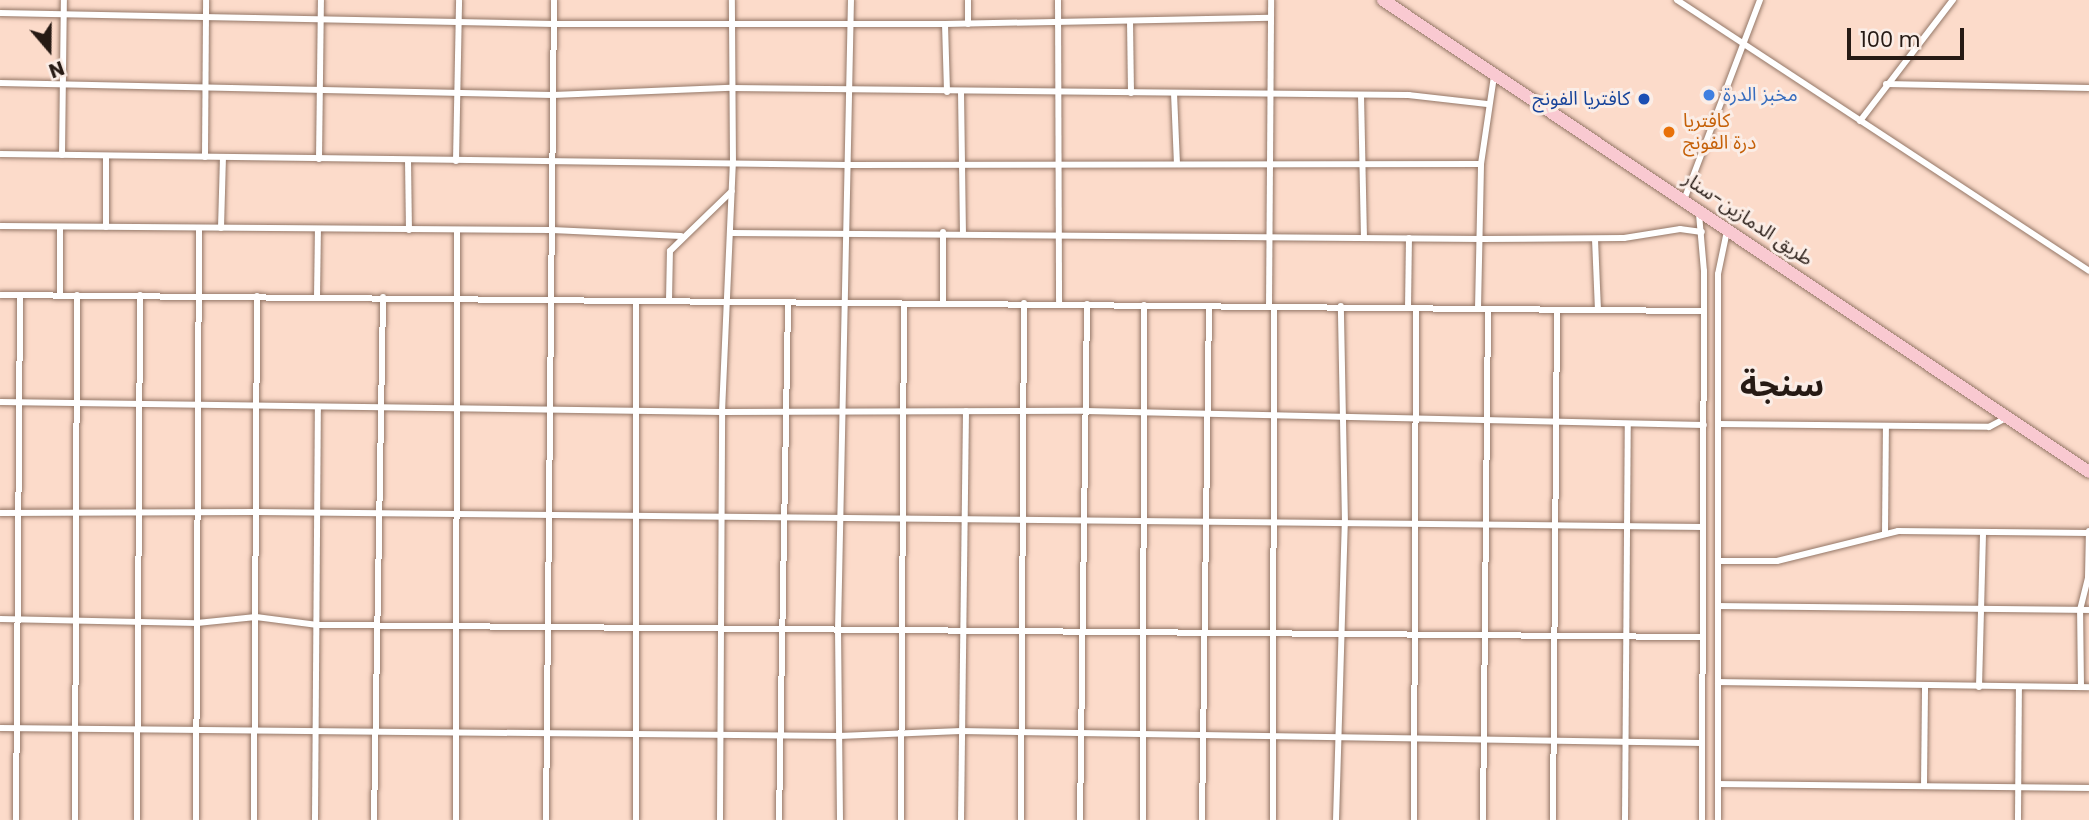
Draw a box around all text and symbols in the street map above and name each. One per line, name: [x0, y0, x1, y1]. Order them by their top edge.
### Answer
north arrow: [14, 14, 84, 84]
scale bar: [1851, 14, 1968, 58]
text: 100 m: [1860, 25, 1920, 54]
text: N: [45, 54, 68, 84]
place label: مخبز الدرة: [1723, 84, 1798, 106]
marker: مخبز الدرة: [1701, 87, 1717, 103]
place label: كافتريا الفونج: [1533, 88, 1630, 110]
marker: كافتريا الفونج: [1636, 91, 1652, 107]
place label: كافتريا درة الفونج: [1683, 110, 1756, 154]
marker: كافتريا درة الفونج: [1661, 124, 1677, 140]
street label: طريق الدمازين-سنار: [1679, 167, 1817, 271]
district label: سنجة: [1740, 365, 1824, 405]

